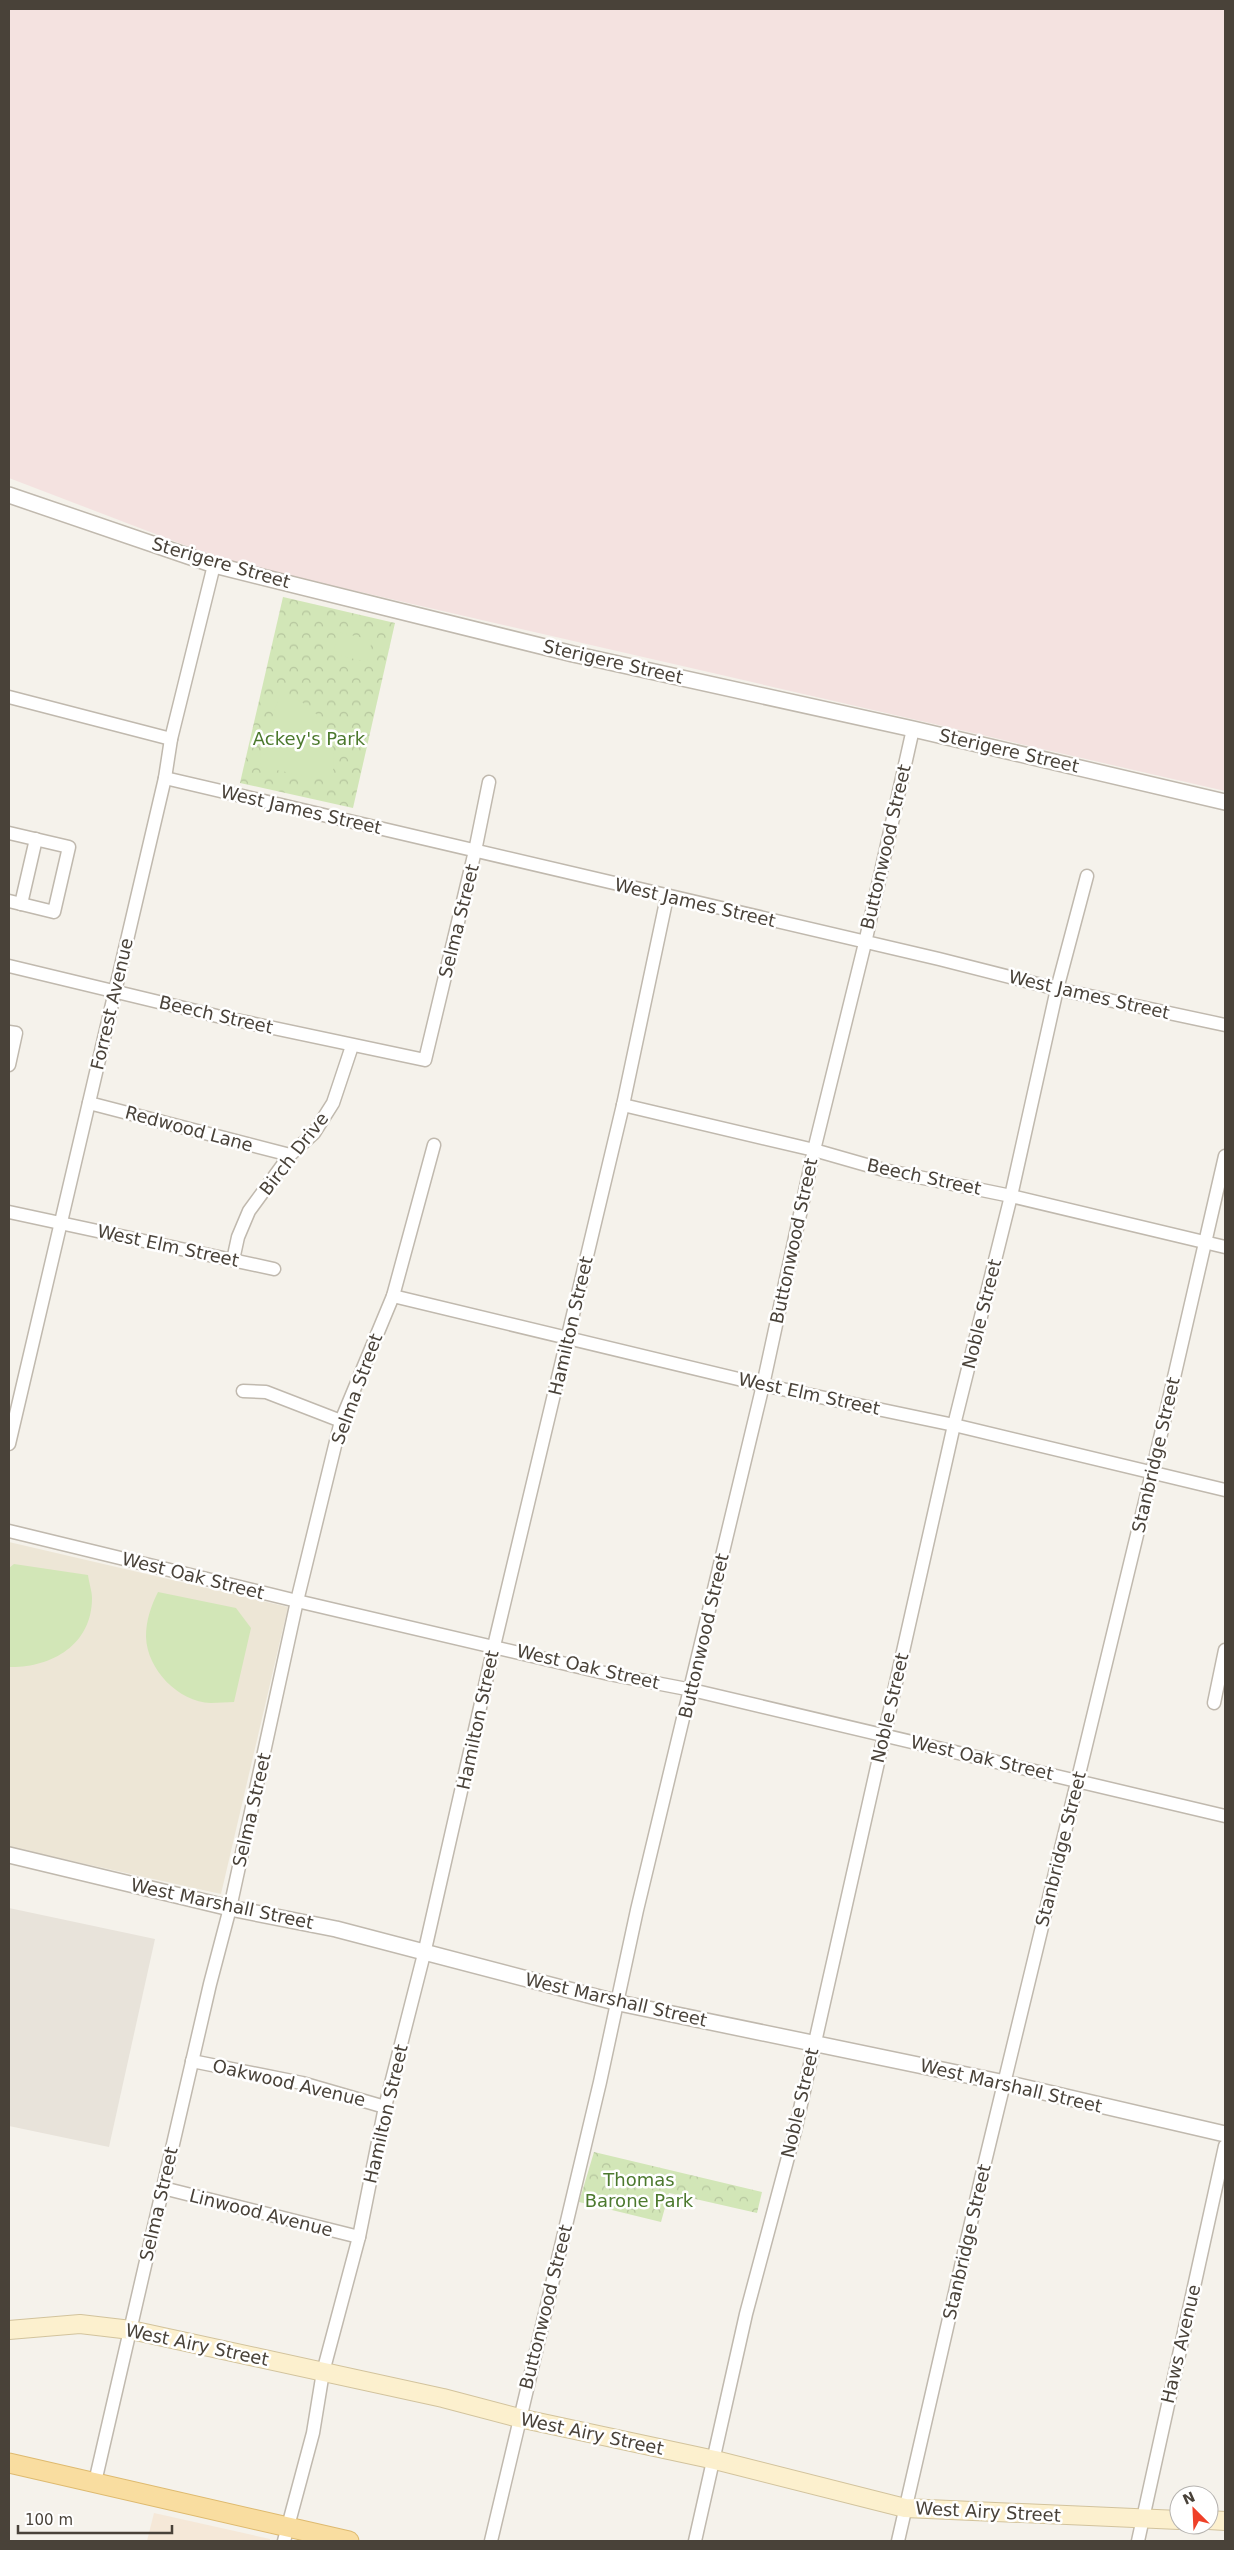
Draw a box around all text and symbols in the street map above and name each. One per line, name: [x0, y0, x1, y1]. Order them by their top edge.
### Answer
street label: Sterigere Street: [150, 533, 293, 592]
street label: Sterigere Street: [541, 635, 685, 688]
street label: Sterigere Street: [937, 724, 1081, 777]
park label: Ackey's Park: [253, 728, 366, 749]
street label: Buttonwood Street: [856, 762, 915, 932]
street label: West James Street: [219, 781, 384, 838]
street label: Selma Street: [434, 862, 483, 980]
street label: West James Street: [613, 874, 778, 931]
street label: Forrest Avenue: [86, 936, 137, 1072]
street label: West James Street: [1007, 966, 1172, 1023]
street label: Beech Street: [157, 991, 275, 1038]
street label: Redwood Lane: [123, 1101, 255, 1156]
street label: Birch Drive: [255, 1108, 332, 1199]
street label: Beech Street: [865, 1154, 983, 1199]
street label: Buttonwood Street: [766, 1156, 821, 1326]
street label: West Elm Street: [95, 1220, 241, 1271]
street label: Hamilton Street: [544, 1254, 597, 1397]
street label: Noble Street: [958, 1257, 1005, 1371]
street label: Selma Street: [327, 1331, 386, 1447]
street label: West Elm Street: [736, 1368, 882, 1419]
street label: Stanbridge Street: [1127, 1375, 1184, 1535]
street label: West Oak Street: [120, 1548, 267, 1603]
street label: Buttonwood Street: [674, 1551, 733, 1721]
street label: West Oak Street: [515, 1640, 662, 1693]
street label: Hamilton Street: [452, 1648, 503, 1792]
street label: Noble Street: [867, 1651, 912, 1765]
street label: West Oak Street: [909, 1731, 1056, 1784]
street label: Selma Street: [228, 1751, 275, 1869]
street label: Stanbridge Street: [1031, 1769, 1090, 1929]
street label: West Marshall Street: [129, 1874, 315, 1933]
street label: West Marshall Street: [523, 1968, 709, 2031]
street label: Hamilton Street: [359, 2042, 412, 2185]
street label: Noble Street: [777, 2046, 822, 2160]
street label: West Marshall Street: [918, 2054, 1104, 2117]
street label: Oakwood Avenue: [211, 2055, 368, 2110]
street label: Selma Street: [135, 2145, 182, 2263]
street label: Stanbridge Street: [938, 2162, 995, 2322]
park label: Thomas Barone Park: [585, 2169, 694, 2211]
street label: Linwood Avenue: [187, 2185, 335, 2241]
street label: Buttonwood Street: [515, 2222, 576, 2391]
street label: Haws Avenue: [1157, 2282, 1204, 2405]
street label: West Airy Street: [124, 2319, 271, 2370]
street label: West Airy Street: [519, 2408, 666, 2459]
north arrow: [1169, 2485, 1219, 2535]
text: N: [1180, 2488, 1197, 2508]
street label: West Airy Street: [915, 2497, 1061, 2526]
scale bar: [18, 2502, 171, 2534]
text: 100 m: [25, 2511, 73, 2529]

